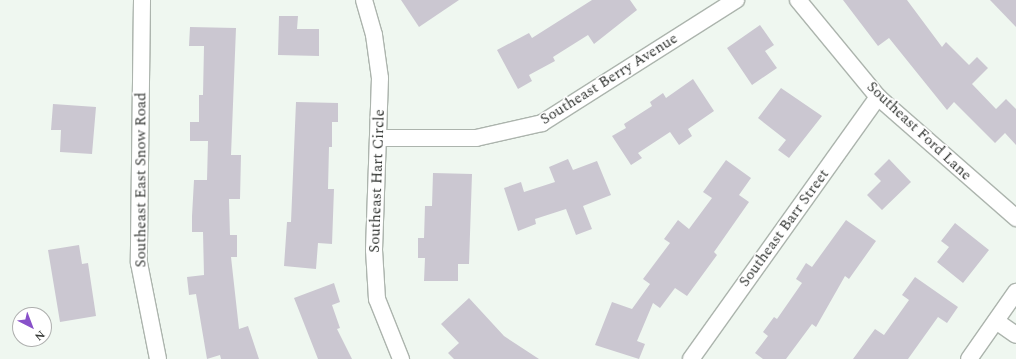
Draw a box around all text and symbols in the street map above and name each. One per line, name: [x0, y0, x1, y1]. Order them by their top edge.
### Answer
street label: Southeast Berry Avenue: [537, 29, 681, 129]
street label: Southeast Ford Lane: [863, 78, 975, 184]
street label: Southeast East Snow Road: [132, 92, 150, 268]
street label: Southeast Hart Circle: [365, 109, 389, 253]
street label: Southeast Barr Street: [735, 166, 833, 290]
north arrow: [12, 307, 52, 347]
text: N: [31, 326, 49, 345]

